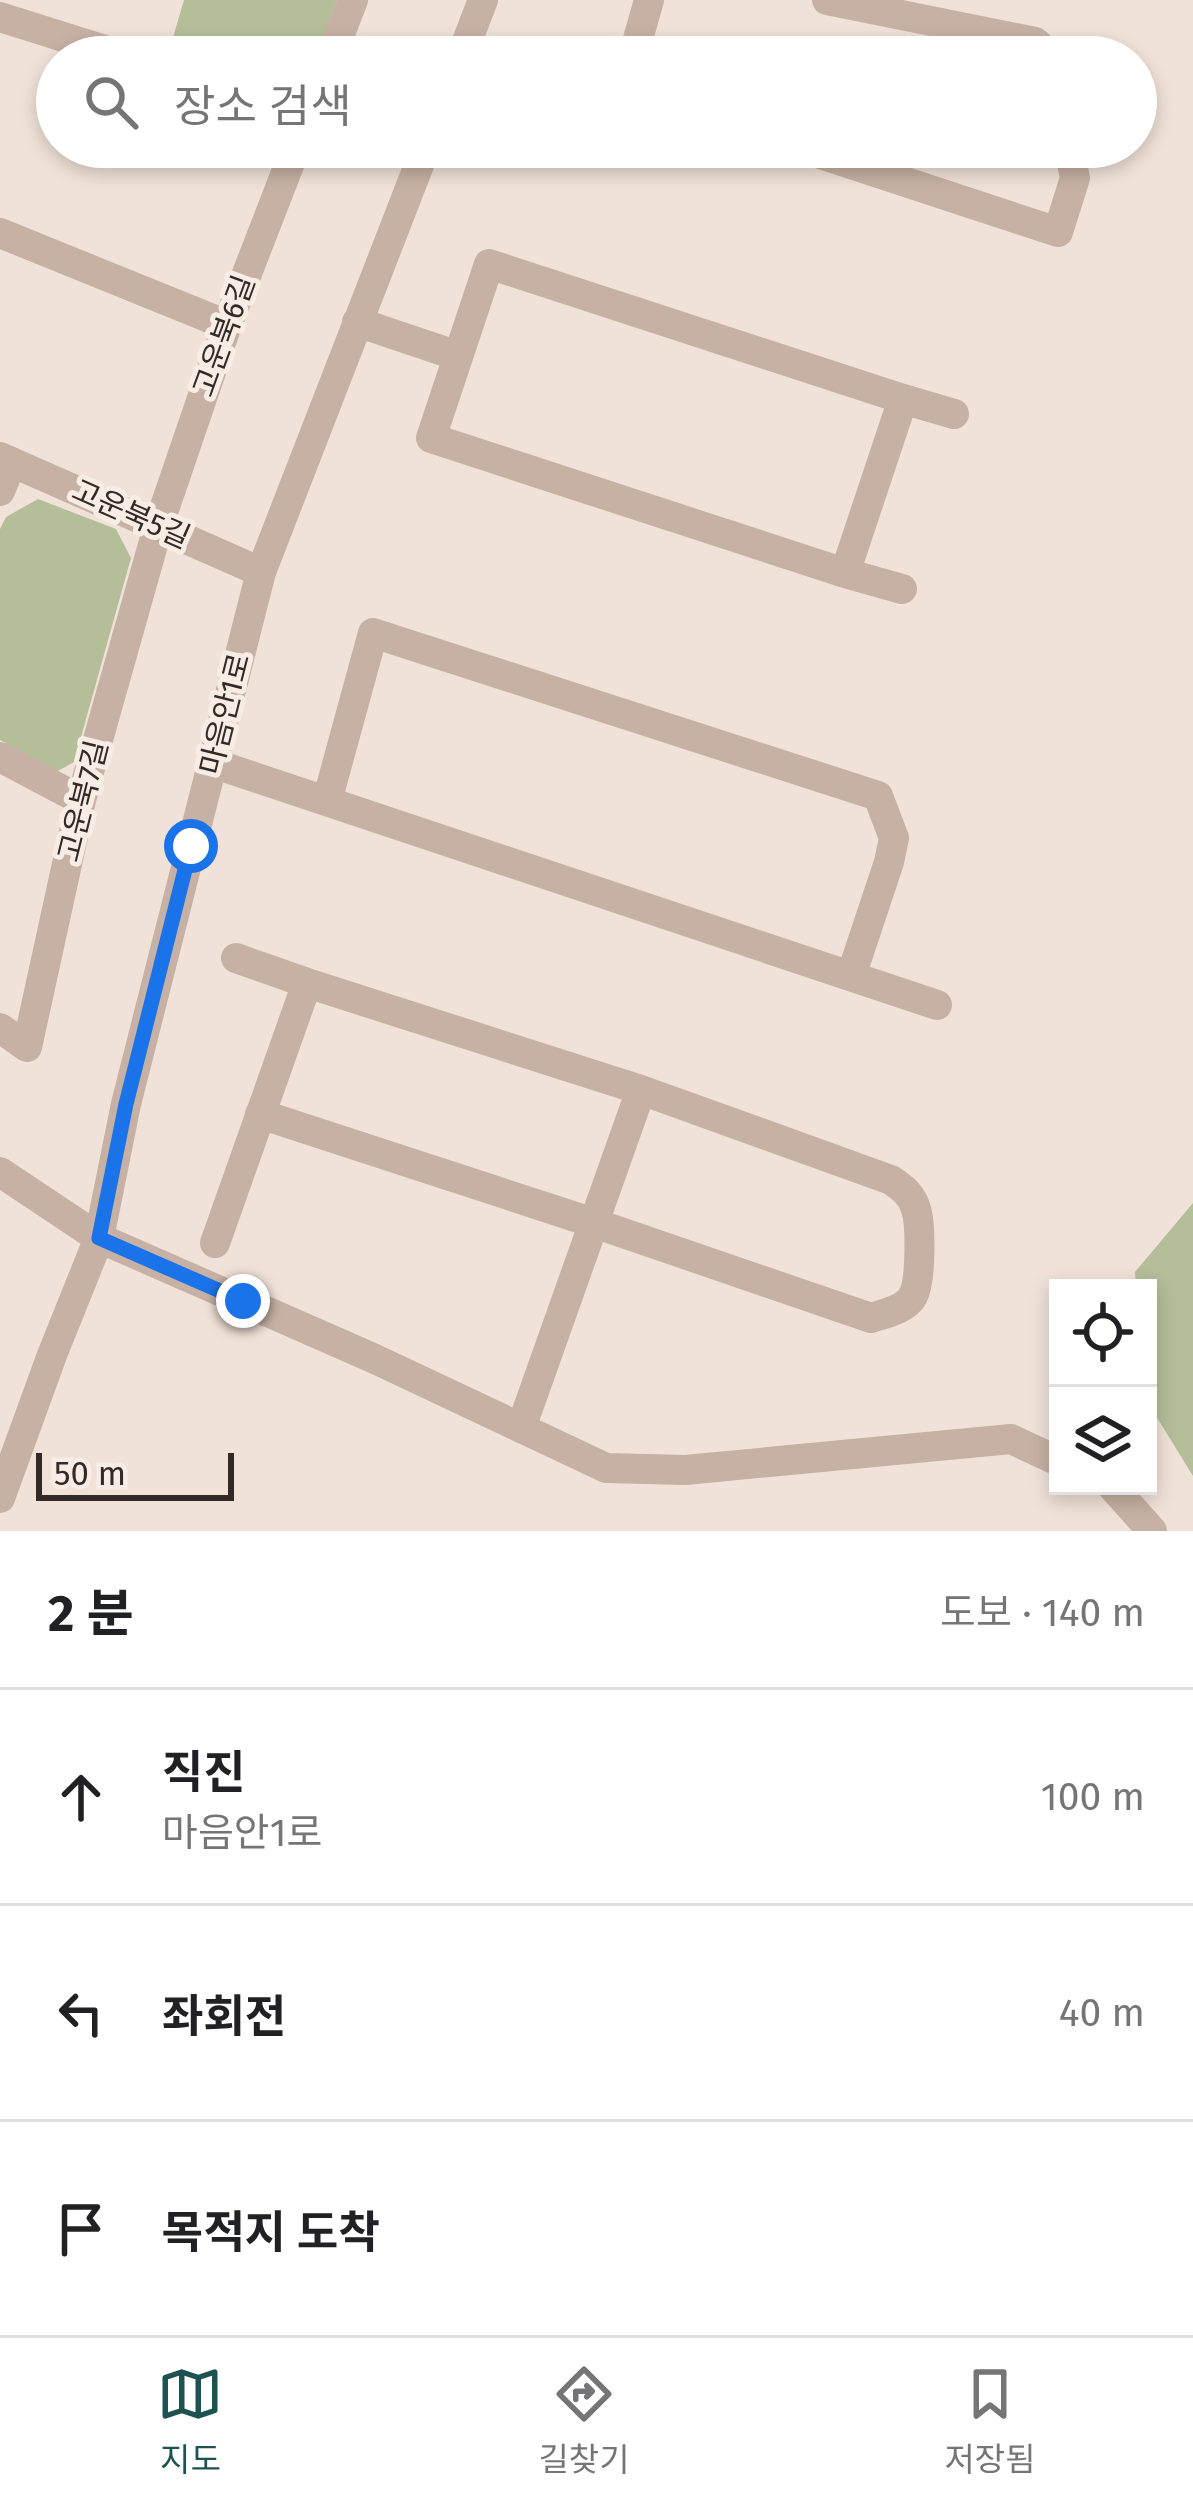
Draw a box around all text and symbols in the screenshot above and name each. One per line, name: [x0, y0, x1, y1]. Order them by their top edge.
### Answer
search box: [36, 36, 1157, 168]
icon: search: [78, 69, 144, 135]
text: 장소 검색: [174, 80, 352, 134]
street label: 고운북6길: [185, 270, 263, 402]
street label: 고운북5길: [66, 472, 196, 556]
street label: 마음안1로: [193, 650, 257, 778]
street label: 고운북7길: [51, 737, 115, 865]
route start: [164, 819, 218, 873]
route end: [216, 1274, 270, 1328]
map controls: [1049, 1279, 1157, 1495]
button: locate: [1049, 1279, 1157, 1387]
button: layers: [1049, 1387, 1157, 1495]
scale bar: [36, 1447, 234, 1500]
text: 50 m: [54, 1454, 126, 1494]
text: 2 분: [48, 1583, 133, 1645]
text: 도보 · 140 m: [940, 1590, 1145, 1636]
text: 직진: [162, 1746, 245, 1800]
icon: ahead: [48, 1764, 114, 1830]
text: 100 m: [1041, 1774, 1145, 1820]
text: 마음안1로: [162, 1810, 322, 1856]
icon: left: [48, 1980, 114, 2046]
text: 좌회전: [162, 1990, 286, 2044]
text: 40 m: [1059, 1990, 1145, 2036]
icon: arrive: [48, 2196, 114, 2262]
text: 목적지 도착: [162, 2206, 380, 2260]
tab: 지도: [157, 2361, 223, 2481]
tab: 길찾기: [538, 2361, 630, 2481]
tab: 저장됨: [944, 2361, 1036, 2481]

